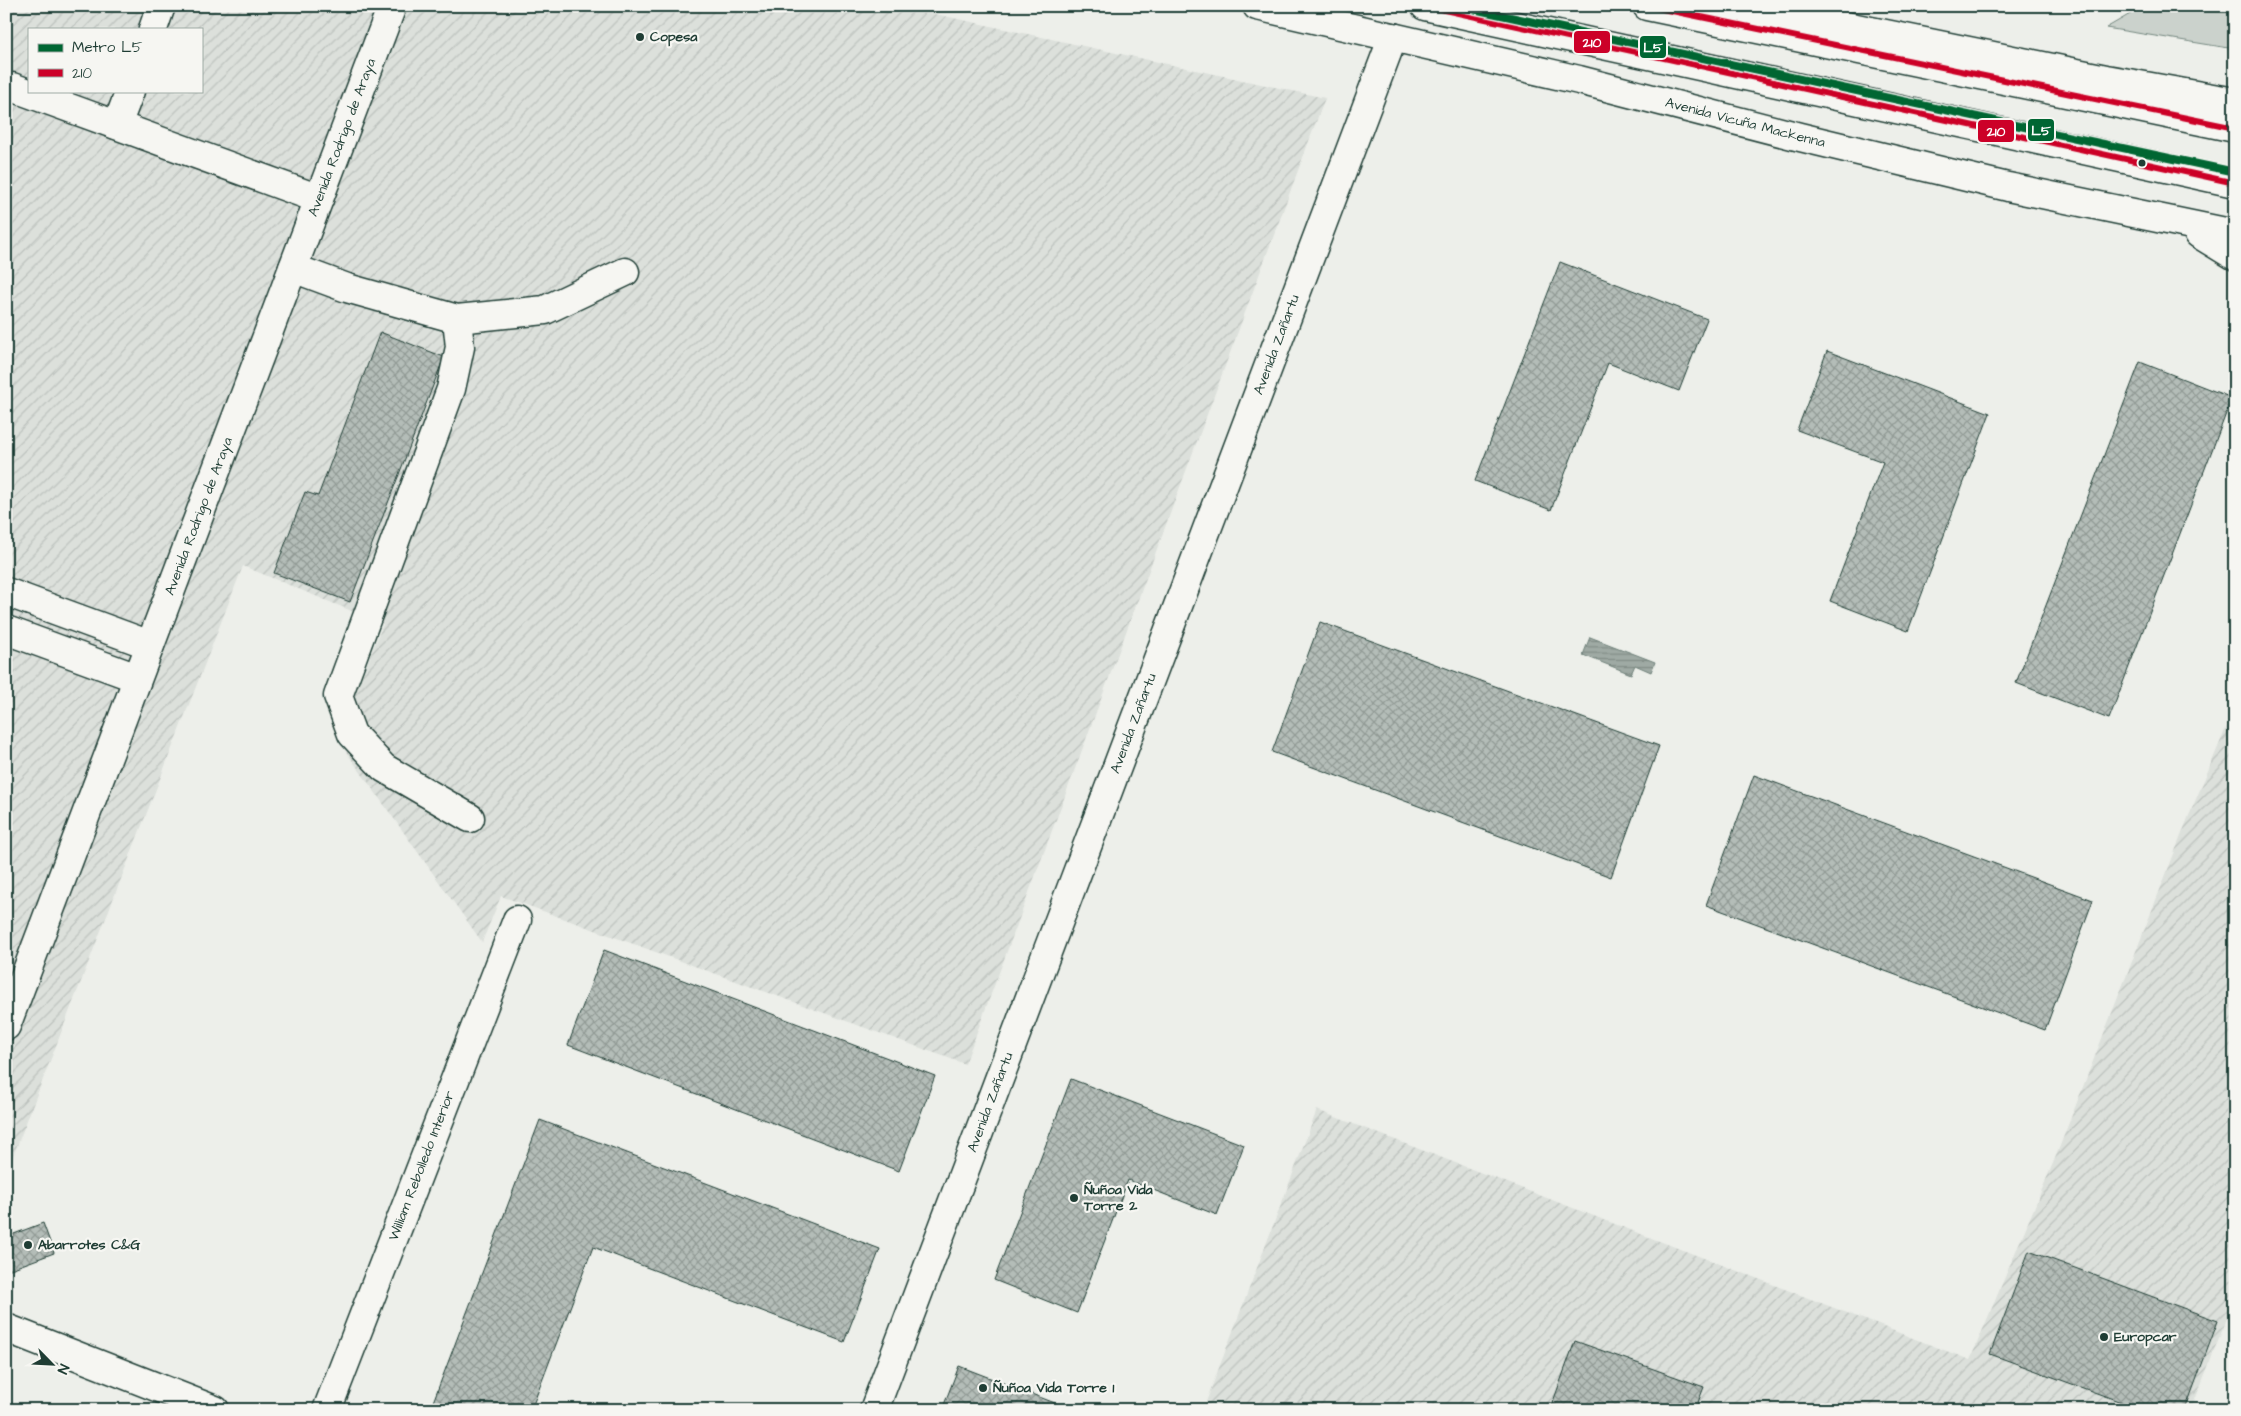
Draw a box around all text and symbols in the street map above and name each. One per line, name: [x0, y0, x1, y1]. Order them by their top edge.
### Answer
place label: Copesa: [650, 27, 698, 47]
legend: [28, 28, 202, 92]
line badge: 210: [1573, 30, 1611, 54]
marker: Copesa: [634, 31, 646, 43]
text: 210: [1582, 33, 1601, 53]
line badge: L5: [1639, 35, 1667, 59]
text: Metro L5: [72, 37, 143, 58]
text: L5: [1643, 38, 1664, 58]
street label: Avenida Rodrigo de Araya: [303, 56, 381, 219]
text: 210: [72, 63, 93, 84]
street label: Avenida Vicuña Mackenna: [1663, 93, 1827, 153]
line badge: L5: [2027, 118, 2055, 142]
line badge: 210: [1977, 119, 2015, 143]
text: L5: [2031, 121, 2052, 141]
text: 210: [1986, 122, 2005, 142]
unlabelled marker: [2137, 158, 2147, 168]
street label: Avenida Zañartu: [1249, 292, 1305, 398]
street label: Avenida Rodrigo de Araya: [160, 434, 238, 598]
street label: Avenida Zañartu: [1106, 670, 1162, 776]
street label: Avenida Zañartu: [962, 1049, 1018, 1155]
street label: William Rebolledo Interior: [384, 1088, 460, 1244]
place label: Ñuñoa Vida Torre 2: [1083, 1180, 1154, 1216]
marker: Ñuñoa Vida Torre 2: [1068, 1192, 1080, 1204]
place label: Abarrotes C&G: [38, 1235, 140, 1255]
marker: Abarrotes C&G: [22, 1239, 34, 1251]
place label: Europcar: [2114, 1327, 2177, 1347]
marker: Europcar: [2098, 1331, 2110, 1343]
north arrow: [28, 1338, 78, 1388]
text: N: [52, 1361, 74, 1377]
place label: Ñuñoa Vida Torre 1: [993, 1378, 1115, 1398]
marker: Ñuñoa Vida Torre 1: [977, 1382, 989, 1394]

